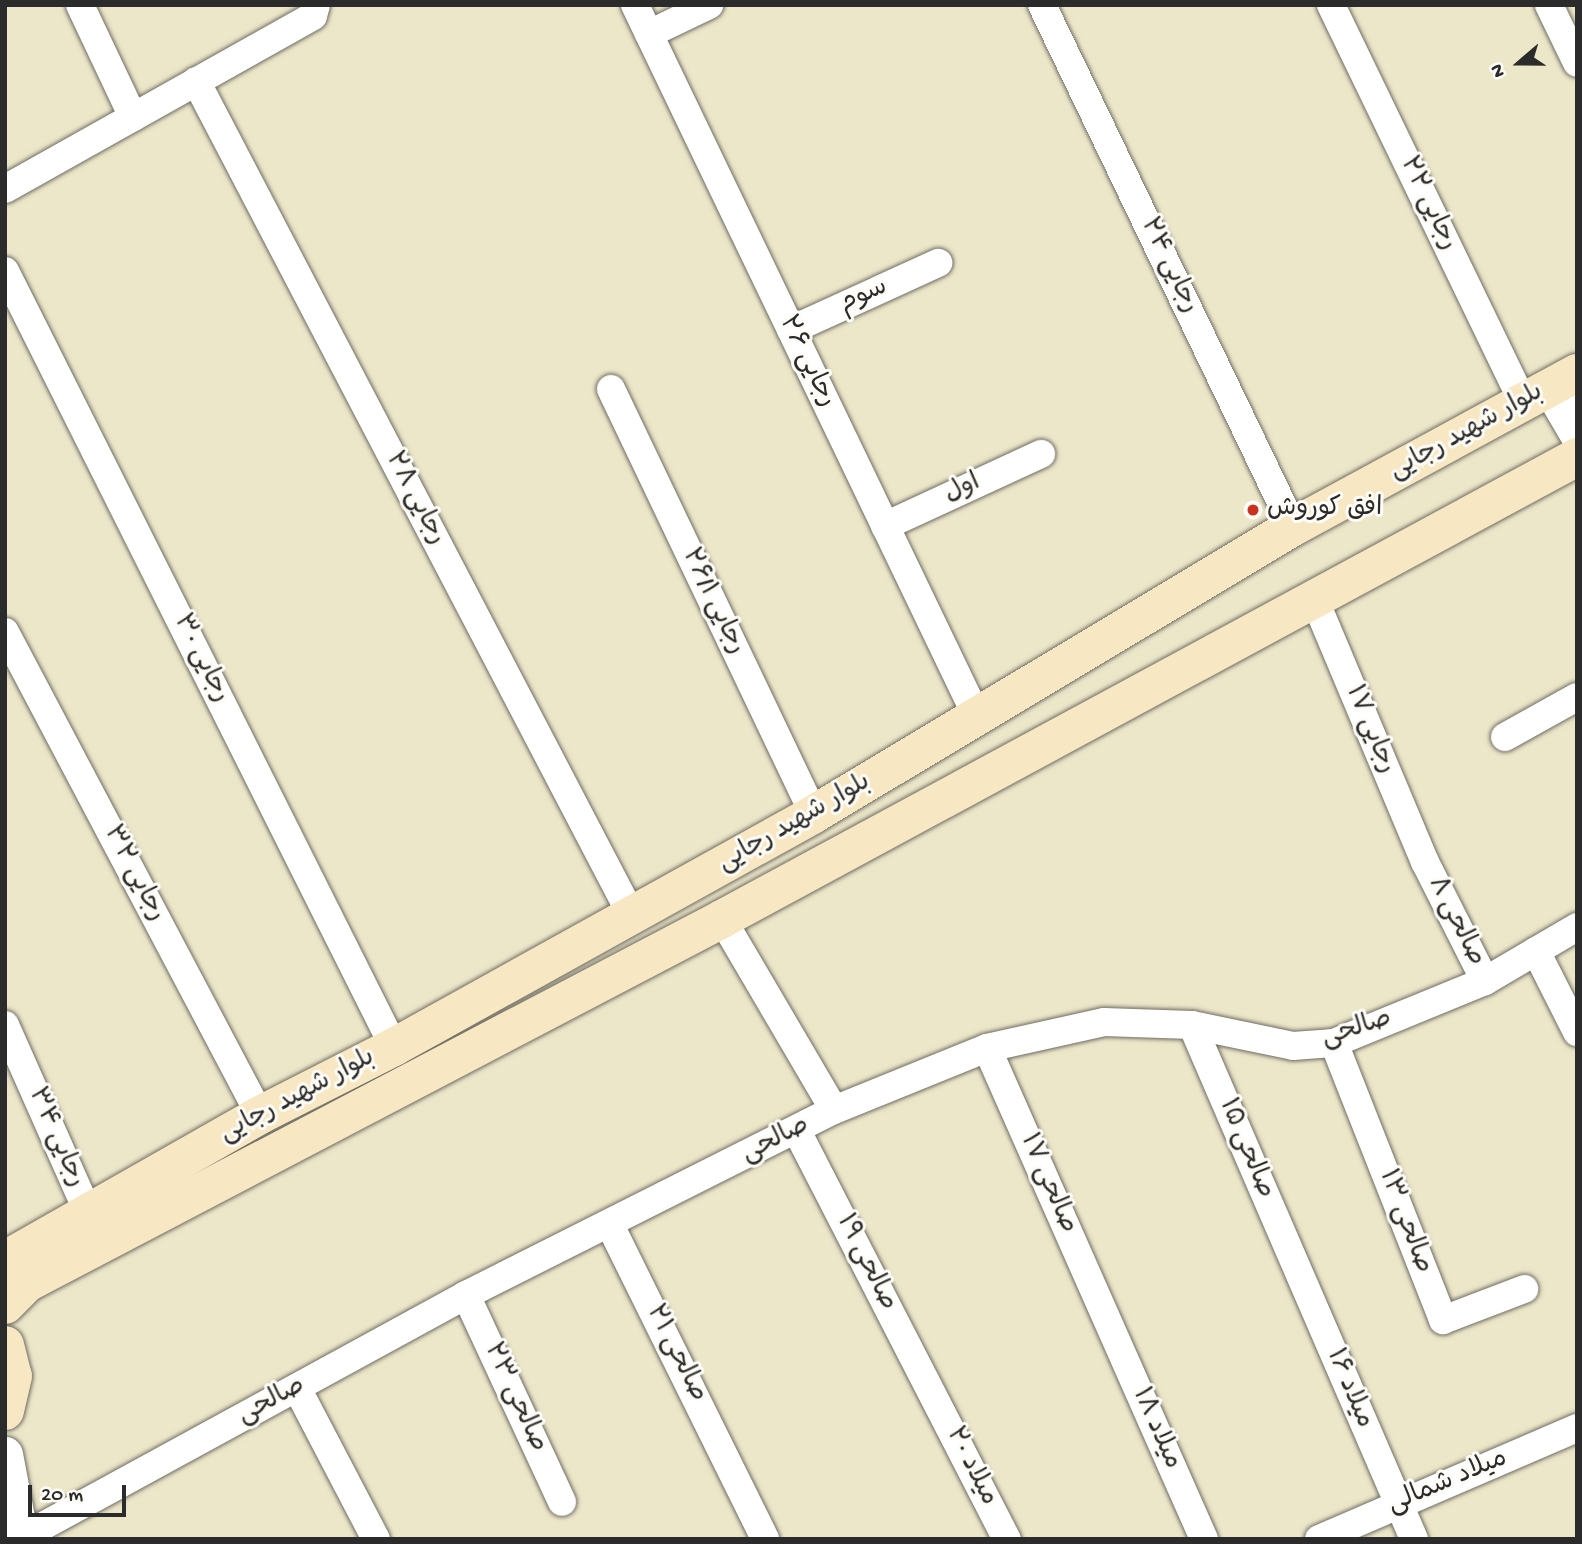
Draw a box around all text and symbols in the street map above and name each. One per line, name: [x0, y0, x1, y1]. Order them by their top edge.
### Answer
north arrow: [1484, 28, 1554, 98]
text: N: [1486, 61, 1512, 80]
street label: رجایی ۲۲: [1391, 152, 1463, 256]
street label: رجایی ۲۴: [1132, 213, 1204, 319]
street label: سوم: [835, 273, 893, 321]
street label: رجایی ۲۶: [770, 311, 842, 413]
street label: بلوار شهید رجایی: [1385, 378, 1549, 488]
street label: رجایی ۲۸: [377, 447, 451, 551]
street label: اول: [940, 468, 986, 512]
place label: افق کوروش: [1267, 494, 1382, 526]
marker: افق کوروش: [1245, 502, 1261, 518]
street label: رجایی ۲۶/۱: [673, 544, 751, 660]
street label: رجایی ۳۰: [165, 610, 235, 708]
street label: رجایی ۱۷: [1337, 681, 1401, 779]
street label: بلوار شهید رجایی: [713, 768, 877, 880]
street label: رجایی ۳۲: [95, 821, 171, 927]
street label: صالحی ۸: [1419, 872, 1491, 972]
street label: صالحی: [1318, 1004, 1396, 1056]
street label: بلوار شهید رجایی: [215, 1043, 381, 1151]
street label: رجایی ۳۴: [19, 1083, 91, 1193]
street label: صالحی ۱۵: [1210, 1094, 1280, 1204]
street label: صالحی: [737, 1111, 815, 1171]
street label: صالحی ۱۷: [1011, 1129, 1083, 1239]
street label: صالحی ۱۳: [1370, 1166, 1438, 1278]
street label: صالحی ۱۹: [828, 1210, 902, 1316]
street label: صالحی ۲۱: [637, 1300, 713, 1408]
street label: صالحی ۲۳: [475, 1338, 553, 1458]
street label: میلاد ۱۶: [1317, 1345, 1379, 1433]
street label: صالحی: [233, 1371, 311, 1433]
street label: میلاد ۱۸: [1123, 1384, 1187, 1474]
street label: میلاد ۲۰: [937, 1423, 1003, 1511]
street label: میلاد شمالی: [1384, 1444, 1512, 1522]
scale bar: [32, 1470, 130, 1514]
text: 20 m: [41, 1484, 83, 1509]

